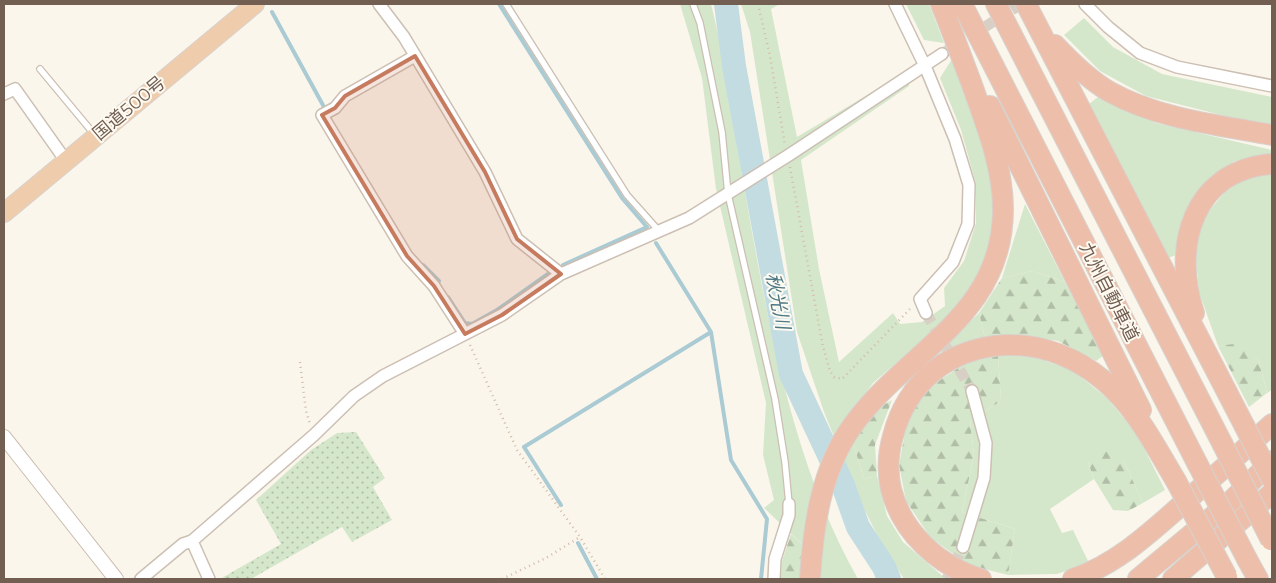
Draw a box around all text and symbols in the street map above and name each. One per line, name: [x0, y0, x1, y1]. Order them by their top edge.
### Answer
street label: 国道500号: [88, 71, 170, 145]
street label: 九州自動車道: [1075, 239, 1143, 345]
water label: 秋光川: [761, 271, 795, 333]

